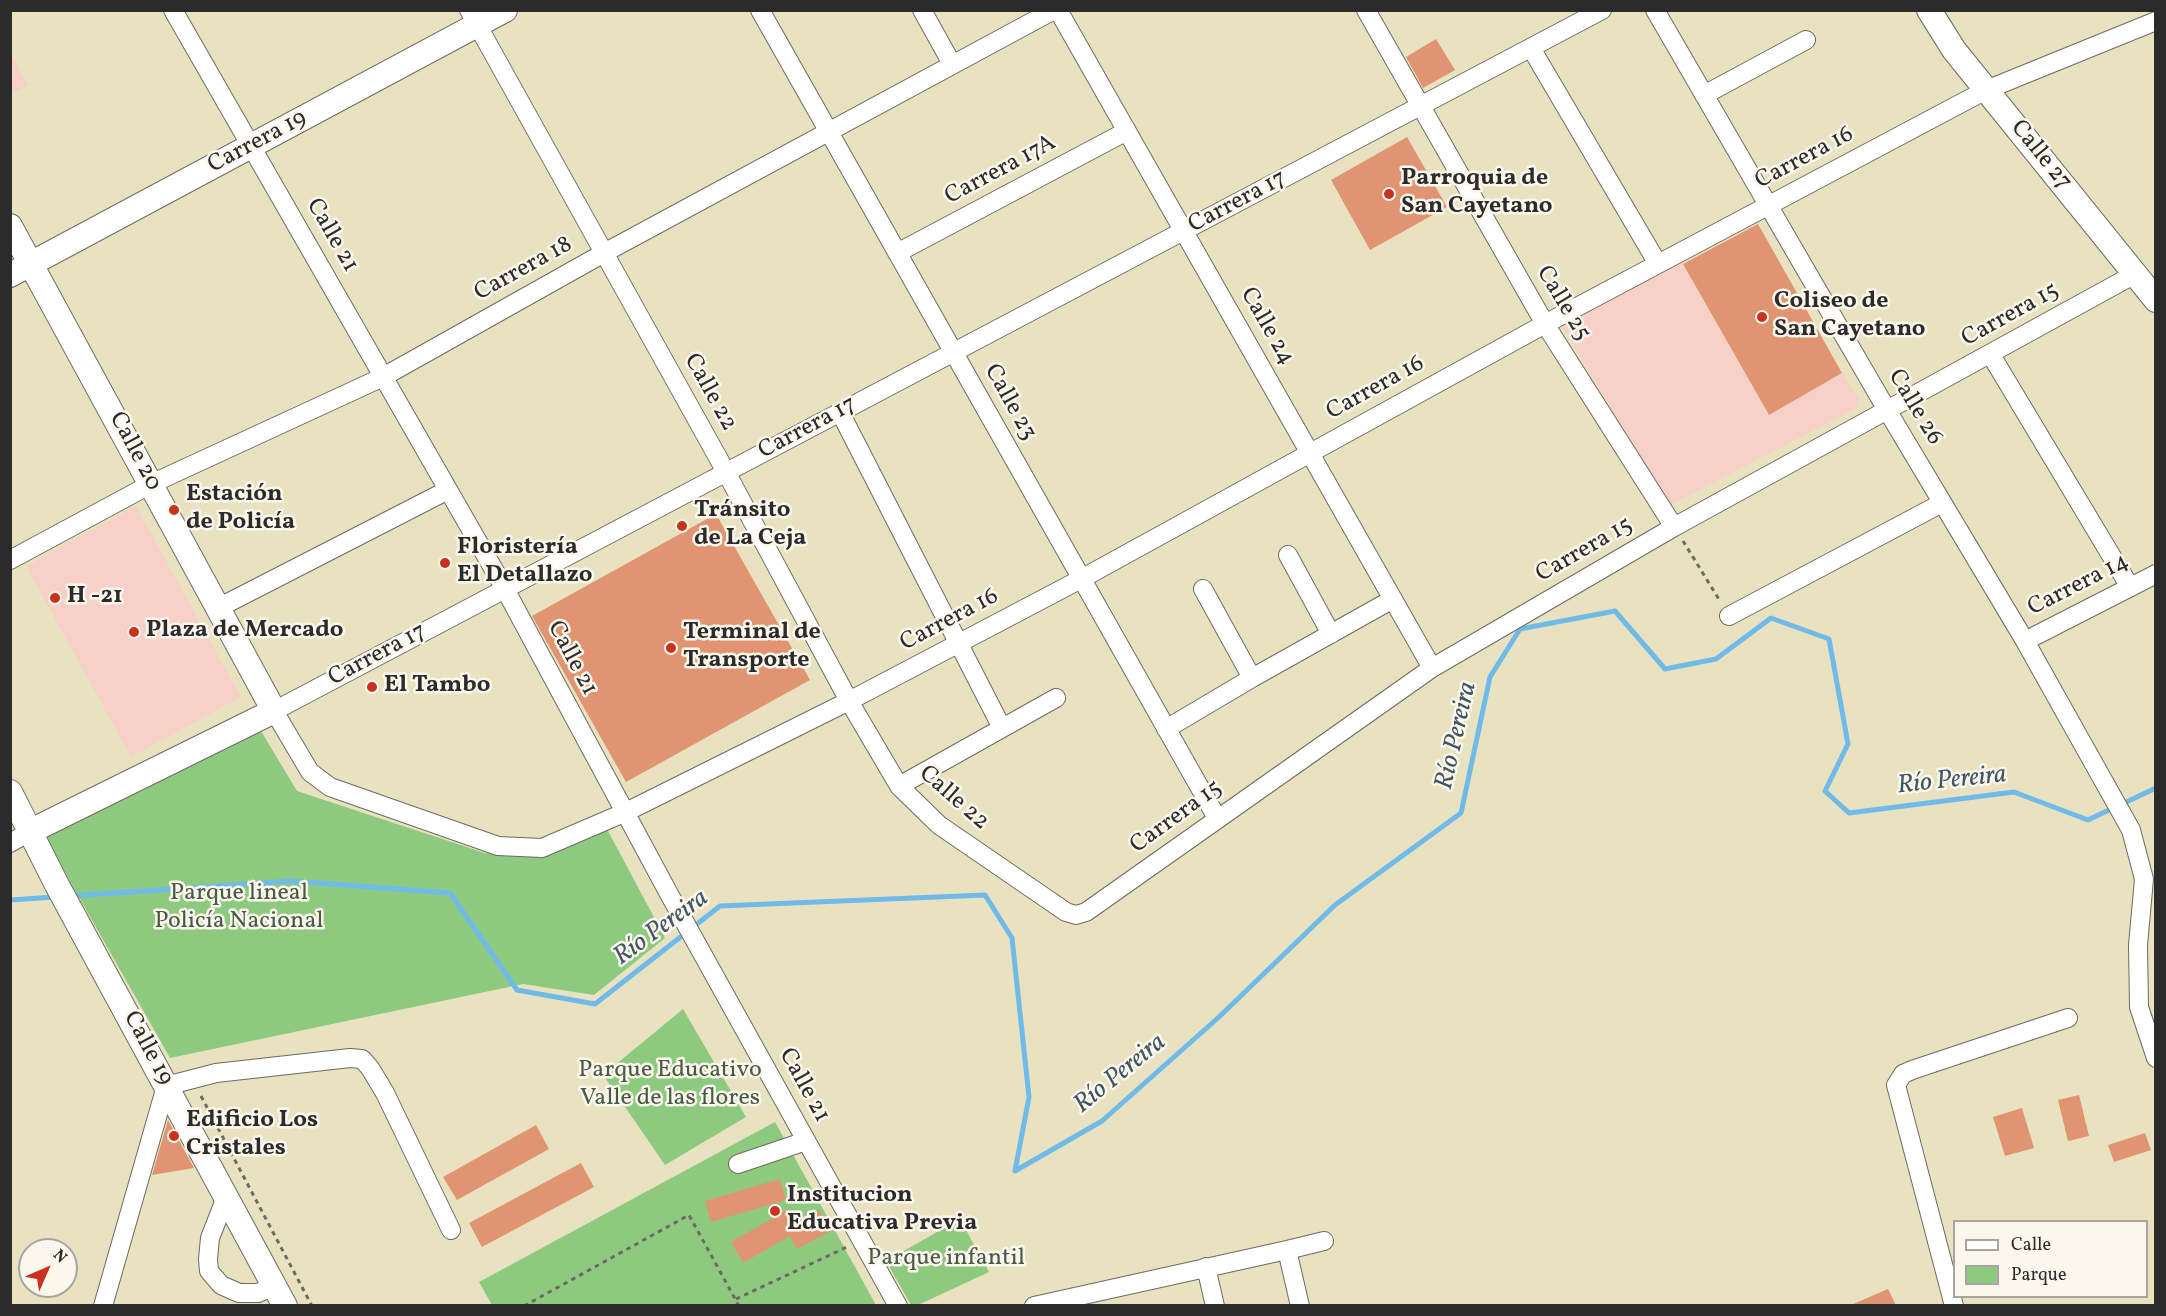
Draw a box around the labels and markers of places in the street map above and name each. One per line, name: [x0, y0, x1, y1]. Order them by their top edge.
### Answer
place label: Parroquia de San Cayetano: [1401, 166, 1553, 222]
marker: Parroquia de San Cayetano: [1382, 187, 1396, 201]
place label: Coliseo de San Cayetano: [1774, 289, 1926, 345]
marker: Coliseo de San Cayetano: [1755, 310, 1769, 324]
place label: Estación de Policía: [186, 482, 295, 538]
place label: Tránsito de La Ceja: [694, 498, 806, 554]
marker: Estación de Policía: [167, 503, 181, 517]
marker: Tránsito de La Ceja: [675, 519, 689, 533]
place label: Floristería El Detallazo: [457, 535, 592, 591]
marker: Floristería El Detallazo: [438, 556, 452, 570]
place label: H -21: [67, 584, 123, 612]
marker: H -21: [48, 591, 62, 605]
place label: Plaza de Mercado: [146, 618, 343, 646]
place label: Terminal de Transporte: [683, 620, 821, 676]
marker: Plaza de Mercado: [127, 625, 141, 639]
marker: Terminal de Transporte: [664, 641, 678, 655]
place label: El Tambo: [384, 673, 490, 701]
marker: El Tambo: [365, 680, 379, 694]
place label: Edificio Los Cristales: [186, 1108, 318, 1164]
marker: Edificio Los Cristales: [167, 1129, 181, 1143]
place label: Institucion Educativa Previa: [787, 1183, 977, 1239]
marker: Institucion Educativa Previa: [768, 1204, 782, 1218]

